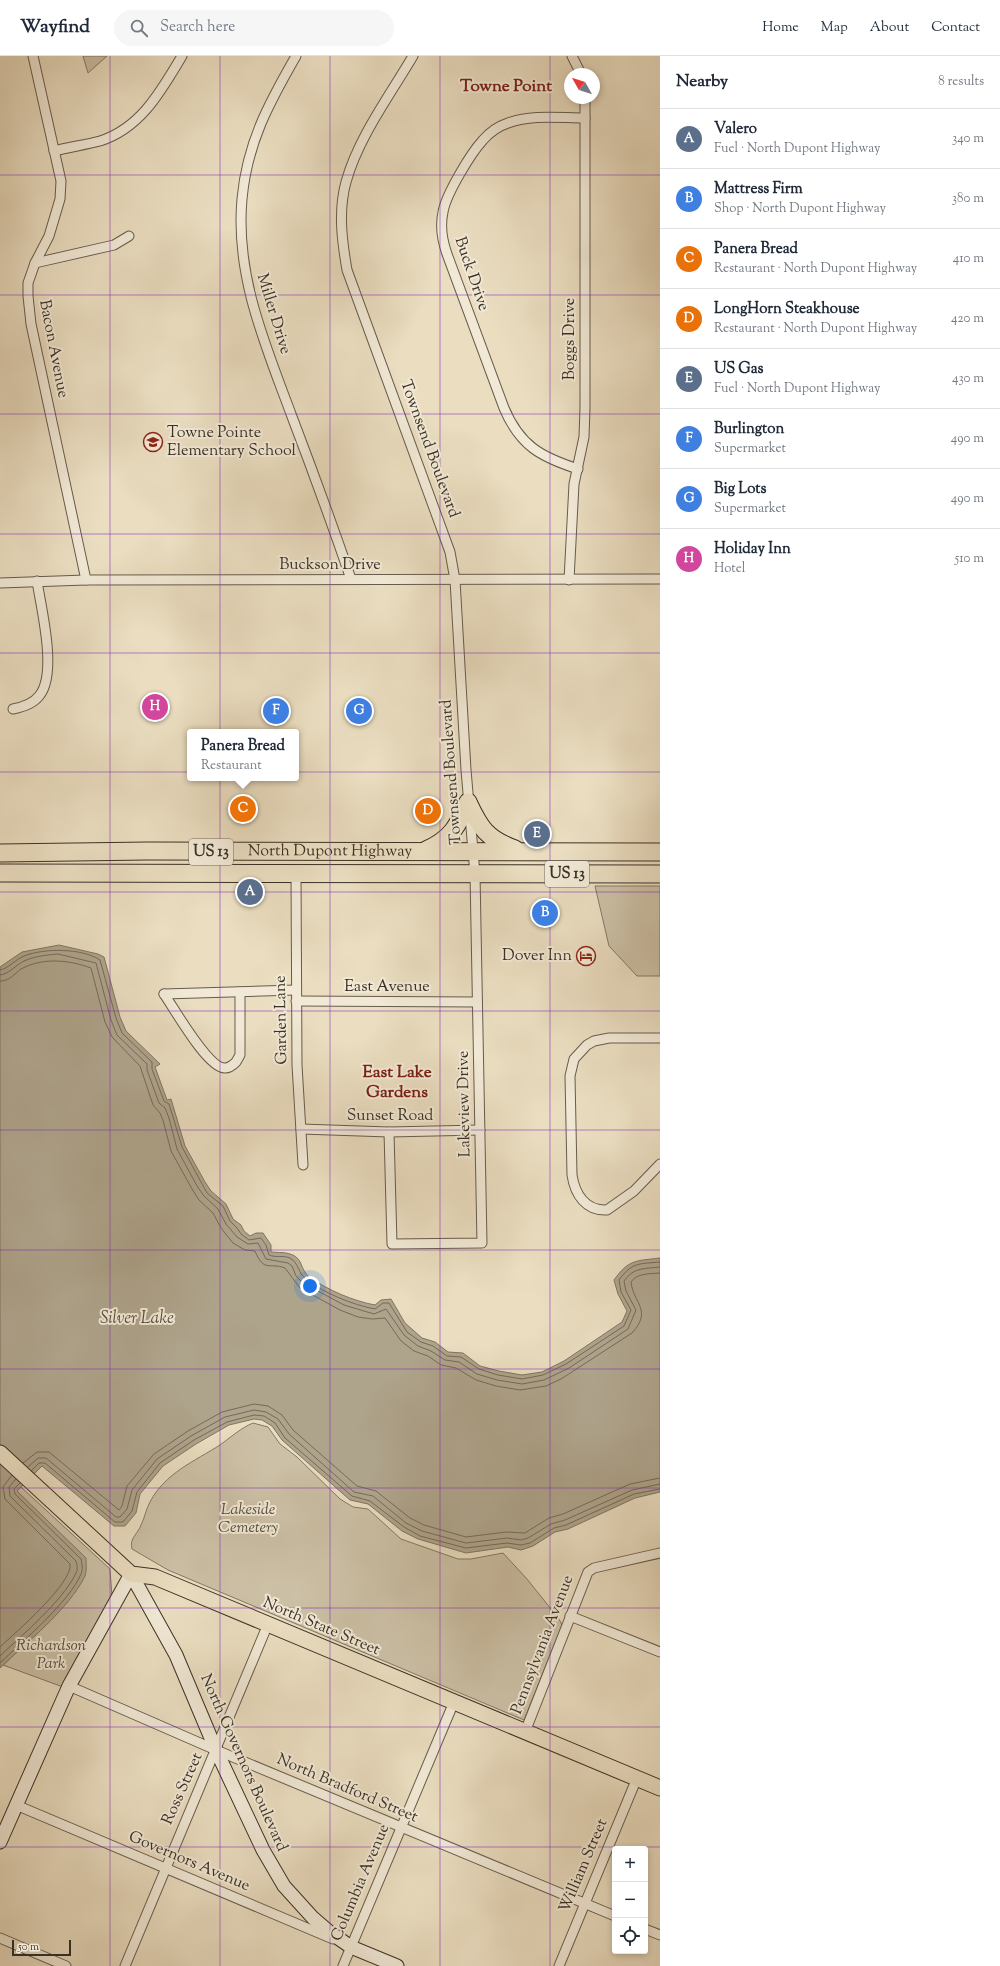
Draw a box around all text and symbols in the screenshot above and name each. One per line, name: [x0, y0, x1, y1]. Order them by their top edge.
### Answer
search box: [114, 10, 394, 46]
text: Wayfind: [20, 14, 90, 41]
icon: search: [128, 17, 150, 39]
text: Search here: [160, 17, 235, 38]
text: Home: [762, 18, 799, 38]
text: Map: [821, 18, 848, 38]
text: About: [870, 18, 909, 38]
text: Contact: [931, 18, 980, 38]
north arrow: [564, 68, 600, 104]
text: Nearby: [676, 70, 728, 94]
text: 8 results: [938, 73, 984, 91]
district label: Towne Point: [460, 75, 552, 99]
text: Valero: [714, 119, 757, 140]
text: A: [684, 130, 694, 148]
text: 340 m: [952, 130, 984, 148]
text: Fuel · North Dupont Highway: [714, 140, 881, 158]
text: Mattress Firm: [714, 179, 803, 200]
text: B: [685, 190, 693, 208]
text: 380 m: [952, 190, 984, 208]
text: Shop · North Dupont Highway: [714, 200, 886, 218]
street label: Buck Drive: [448, 234, 494, 314]
text: Panera Bread: [714, 239, 798, 260]
text: C: [684, 250, 694, 268]
text: 410 m: [953, 250, 984, 268]
text: Restaurant · North Dupont Highway: [714, 260, 917, 278]
street label: Miller Drive: [250, 271, 296, 357]
street label: Bacon Avenue: [32, 298, 74, 400]
street label: Boggs Drive: [559, 298, 582, 380]
text: LongHorn Steakhouse: [714, 299, 860, 320]
text: D: [684, 310, 694, 328]
text: 420 m: [951, 310, 984, 328]
text: Restaurant · North Dupont Highway: [714, 320, 917, 338]
text: US Gas: [714, 359, 763, 380]
text: E: [685, 370, 693, 388]
text: 430 m: [952, 370, 984, 388]
street label: Townsend Boulevard: [393, 377, 465, 521]
text: Fuel · North Dupont Highway: [714, 380, 881, 398]
text: Burlington: [714, 419, 784, 440]
place label: Towne Pointe Elementary School: [167, 422, 297, 463]
text: F: [685, 430, 693, 448]
text: 490 m: [951, 430, 984, 448]
school or university icon: Towne Pointe Elementary School: [142, 431, 164, 453]
text: Supermarket: [714, 440, 786, 458]
text: Big Lots: [714, 479, 766, 500]
text: G: [684, 490, 694, 508]
text: 490 m: [951, 490, 984, 508]
text: Supermarket: [714, 500, 786, 518]
text: Holiday Inn: [714, 539, 791, 560]
text: H: [684, 550, 694, 568]
text: 510 m: [955, 550, 984, 568]
street label: Buckson Drive: [279, 554, 381, 577]
text: Hotel: [714, 560, 745, 578]
pin: H: [142, 692, 168, 722]
pin: F: [263, 696, 289, 726]
pin: G: [346, 696, 372, 726]
street label: Townsend Boulevard: [435, 699, 469, 845]
popup: [187, 729, 299, 781]
text: Panera Bread: [201, 736, 285, 757]
text: Restaurant: [201, 757, 262, 775]
pin: C: [230, 794, 256, 824]
pin: D: [415, 796, 441, 826]
pin: E: [524, 819, 550, 849]
road number: US 13: [189, 839, 233, 865]
street label: North Dupont Highway: [248, 840, 412, 863]
road number: US 13: [545, 861, 589, 887]
pin: A: [237, 877, 263, 907]
pin: B: [532, 898, 558, 928]
place label: Dover Inn: [502, 945, 573, 968]
hotel icon: Dover Inn: [575, 945, 597, 967]
street label: Garden Lane: [270, 975, 294, 1065]
street label: East Avenue: [344, 976, 430, 999]
street label: Lakeview Drive: [453, 1051, 477, 1157]
district label: East Lake Gardens: [362, 1061, 432, 1105]
street label: Sunset Road: [347, 1105, 433, 1128]
your location: [300, 1276, 320, 1296]
water label: Silver Lake: [100, 1307, 174, 1331]
park label: Lakeside Cemetery: [218, 1499, 279, 1540]
street label: Pennsylvania Avenue: [506, 1572, 580, 1718]
street label: North State Street: [259, 1592, 384, 1662]
park label: Richardson Park: [16, 1635, 87, 1676]
street label: North Governors Boulevard: [193, 1671, 293, 1855]
street label: Ross Street: [157, 1749, 209, 1829]
street label: North Bradford Street: [273, 1749, 422, 1829]
street label: William Street: [554, 1815, 614, 1917]
street label: Columbia Avenue: [326, 1821, 396, 1945]
street label: Governors Avenue: [125, 1826, 253, 1898]
map controls: [612, 1846, 648, 1954]
button: +: [612, 1846, 648, 1882]
button: −: [612, 1882, 648, 1918]
button: locate: [612, 1918, 648, 1954]
scale bar: [12, 1938, 71, 1957]
text: 50 m: [18, 1939, 39, 1955]

